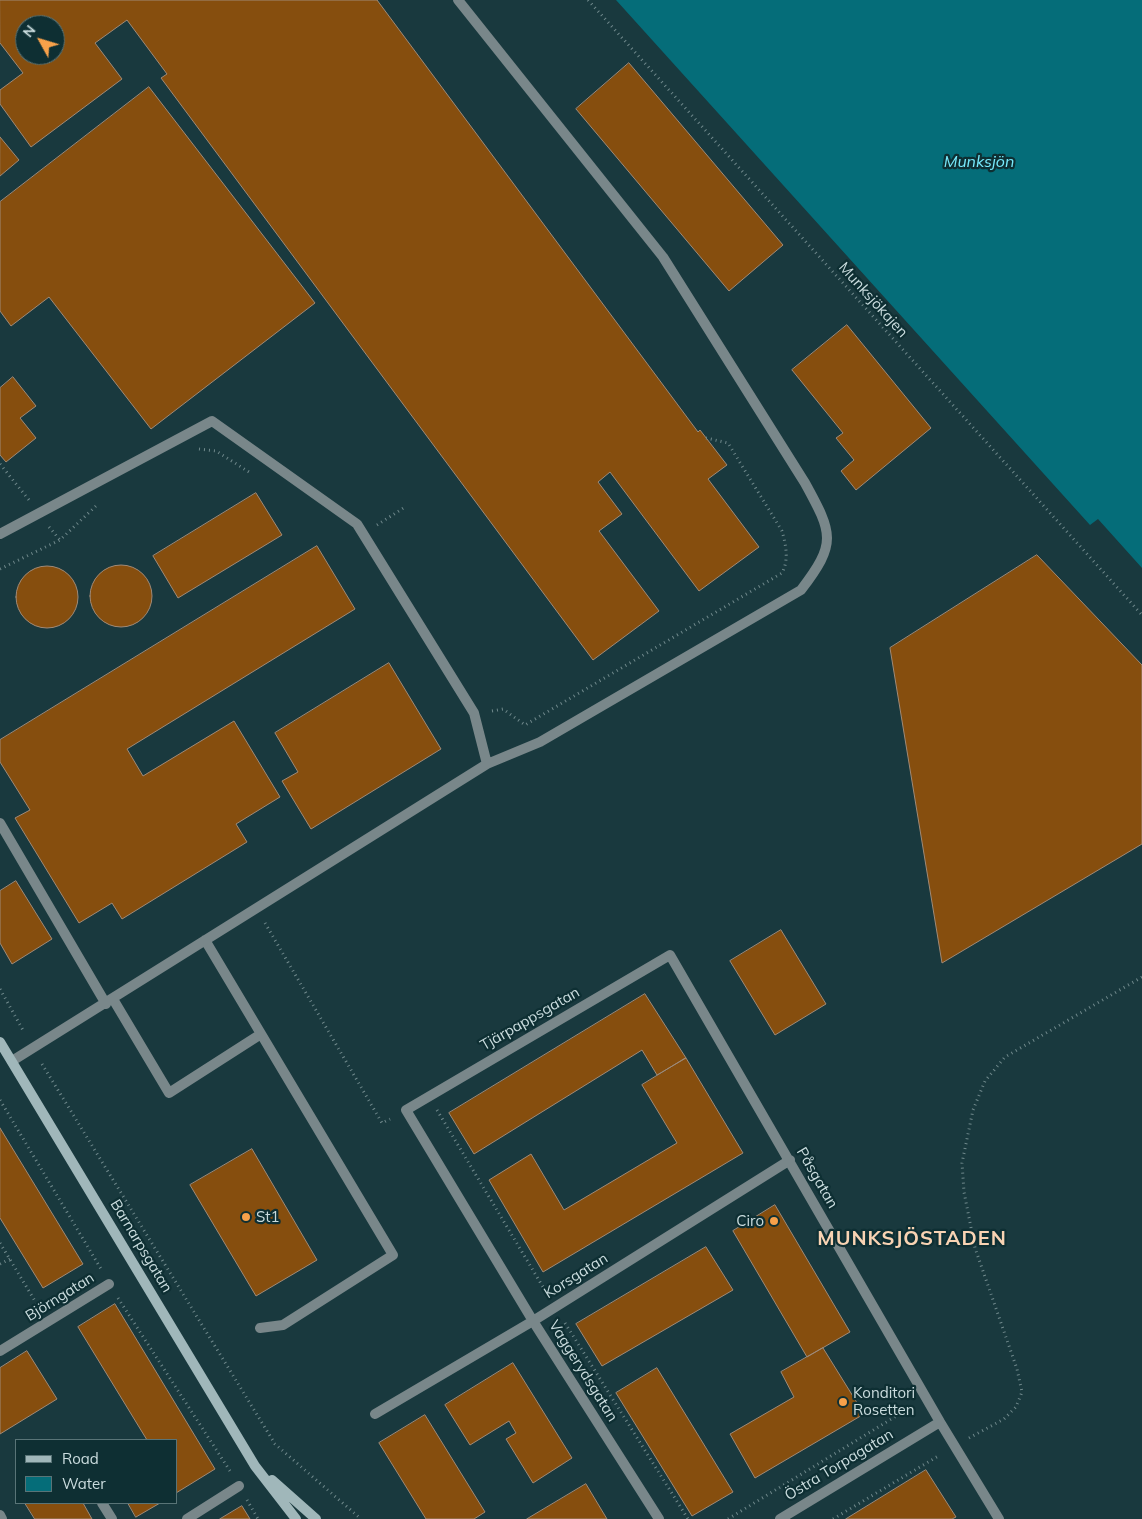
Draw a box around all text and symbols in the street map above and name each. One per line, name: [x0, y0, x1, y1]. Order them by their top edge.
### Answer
north arrow: [15, 15, 65, 65]
text: N: [19, 21, 39, 41]
water label: Munksjön: [944, 152, 1014, 172]
street label: Munksjökajen: [835, 259, 911, 341]
street label: Tjärpappsgatan: [477, 983, 583, 1055]
street label: Påsgatan: [792, 1144, 842, 1212]
street label: Barnarpsgatan: [106, 1196, 176, 1296]
place label: St1: [256, 1208, 280, 1226]
marker: St1: [240, 1211, 252, 1223]
place label: Ciro: [736, 1212, 764, 1230]
marker: Ciro: [768, 1215, 780, 1227]
district label: MUNKSJÖSTADEN: [816, 1227, 1008, 1251]
street label: Korsgatan: [541, 1249, 611, 1303]
street label: Björngatan: [22, 1269, 98, 1325]
street label: Vaggerydsgatan: [545, 1317, 621, 1425]
place label: Konditori Rosetten: [853, 1384, 915, 1419]
marker: Konditori Rosetten: [837, 1396, 849, 1408]
street label: Östra Torpagatan: [781, 1425, 897, 1505]
legend: [15, 1439, 178, 1504]
text: Road: [62, 1449, 99, 1468]
text: Water: [62, 1474, 106, 1493]

